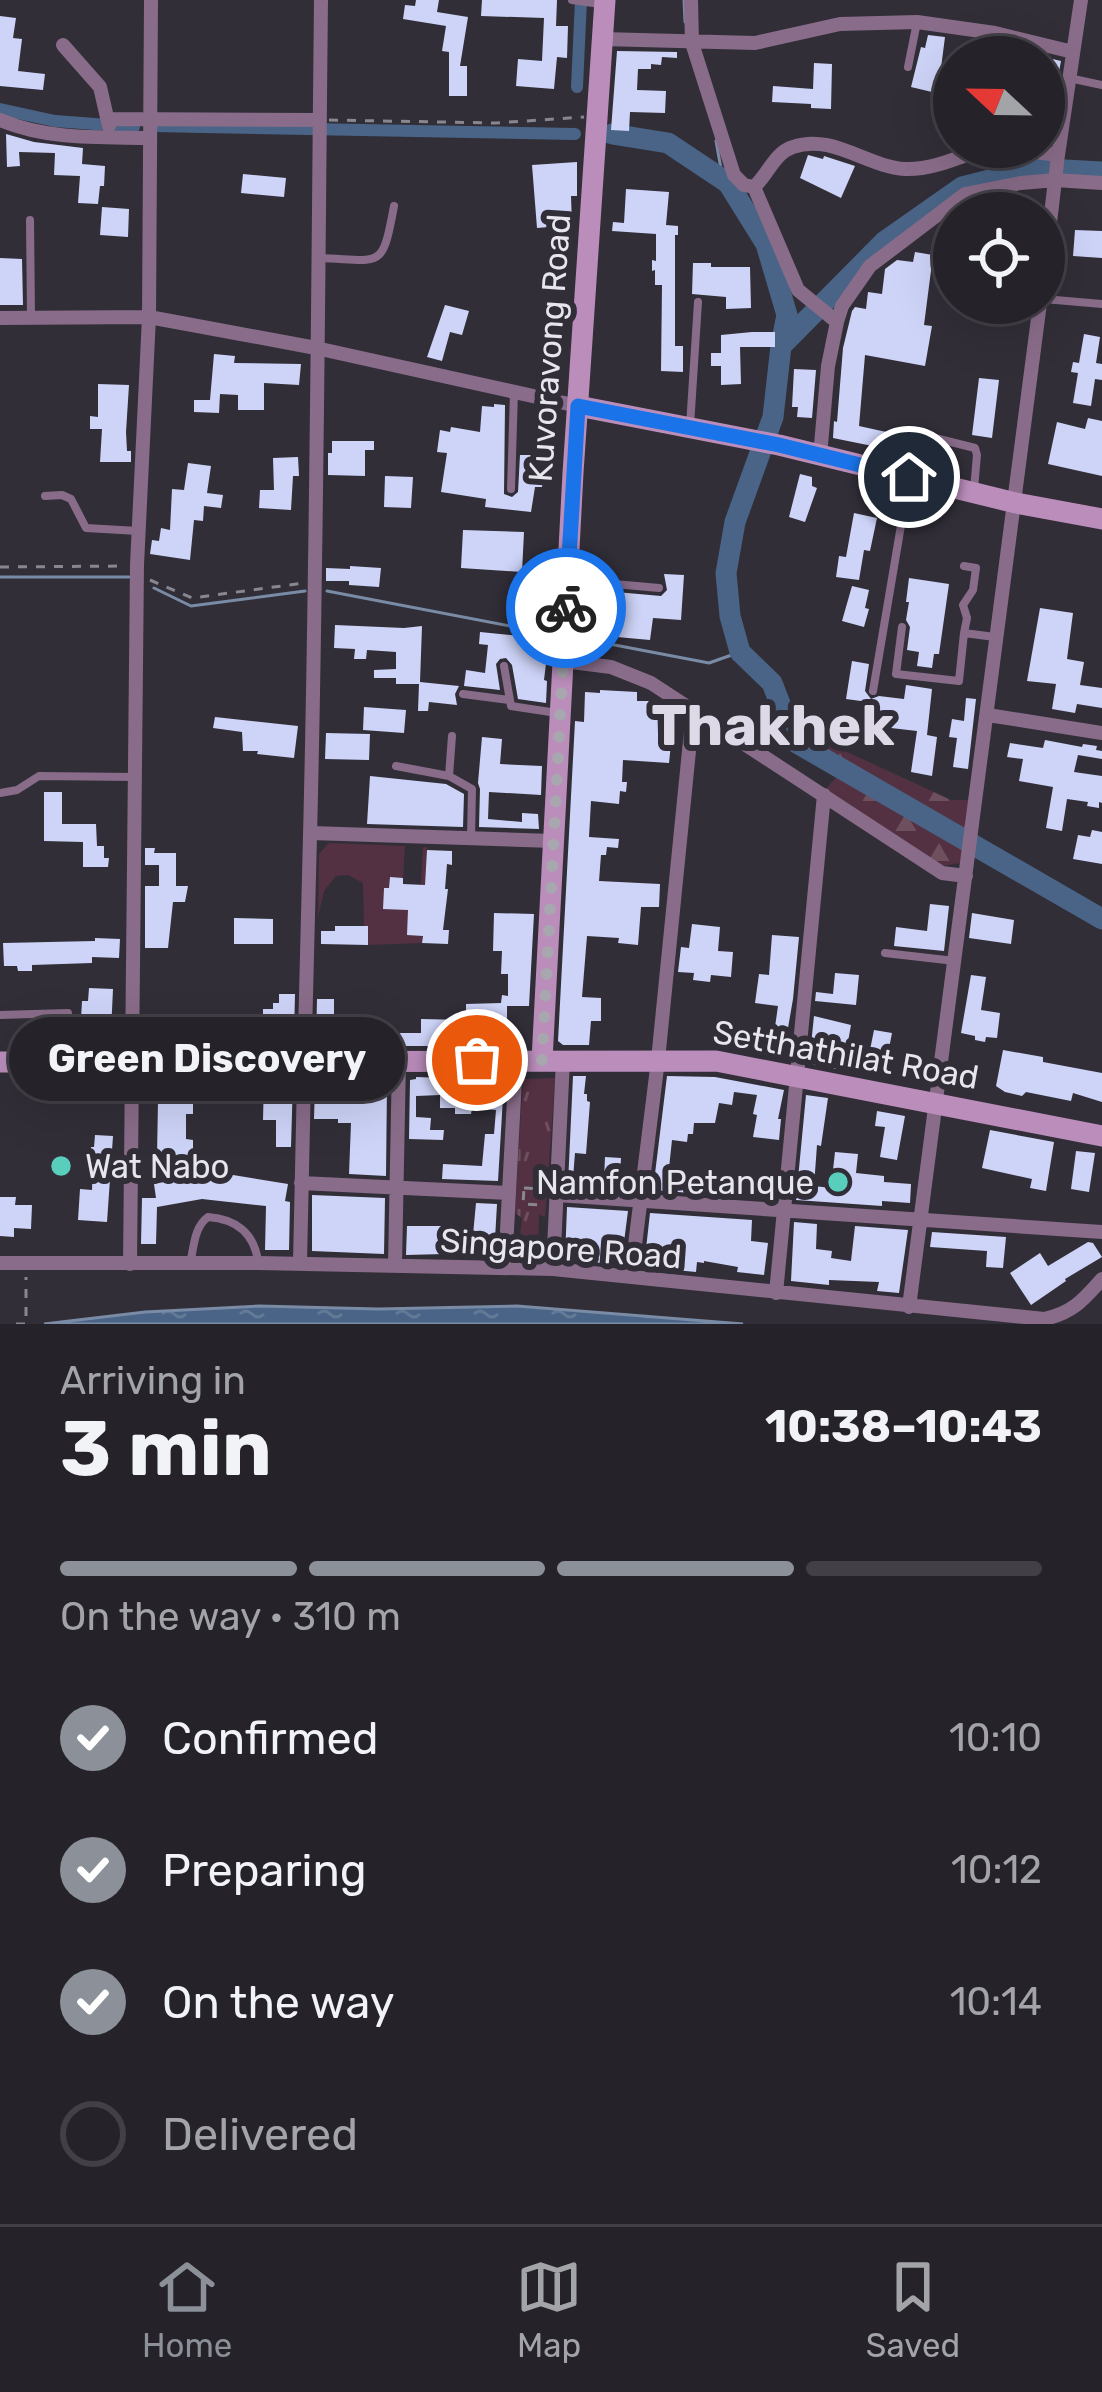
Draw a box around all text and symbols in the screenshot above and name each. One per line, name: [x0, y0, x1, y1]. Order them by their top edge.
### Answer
north arrow: [933, 36, 1065, 168]
map controls: [933, 36, 1065, 324]
button: locate: [933, 192, 1065, 324]
street label: Kuvoravong Road: [521, 213, 578, 483]
pin: [858, 426, 960, 528]
icon: home: [876, 444, 942, 510]
courier: [506, 548, 626, 668]
icon: bike: [533, 575, 599, 641]
district label: Thakhek: [651, 692, 895, 759]
pin: [426, 1009, 528, 1111]
street label: Setthathilat Road: [710, 1012, 982, 1097]
callout: Green Discovery: [9, 1018, 405, 1102]
icon: bag: [444, 1027, 510, 1093]
text: Green Discovery: [48, 1036, 366, 1082]
place label: Wat Nabo: [85, 1147, 229, 1186]
marker: Wat Nabo: [48, 1153, 74, 1179]
place label: Namfon Petanque: [536, 1163, 814, 1202]
marker: Namfon Petanque: [825, 1169, 851, 1195]
street label: Singapore Road: [439, 1221, 683, 1276]
text: Arriving in: [60, 1358, 246, 1404]
text: 10:38–10:43: [765, 1400, 1042, 1453]
text: 3 min: [60, 1402, 272, 1495]
text: On the way · 310 m: [60, 1594, 401, 1640]
icon: check: [60, 1705, 126, 1771]
text: Confirmed: [162, 1712, 379, 1765]
text: 10:10: [949, 1715, 1042, 1761]
icon: check: [60, 1837, 126, 1903]
text: Preparing: [162, 1844, 367, 1897]
text: 10:12: [951, 1847, 1042, 1893]
icon: check: [60, 1969, 126, 2035]
text: On the way: [162, 1976, 395, 2029]
text: 10:14: [950, 1979, 1042, 2025]
text: Delivered: [162, 2108, 358, 2161]
tab: Home: [142, 2254, 232, 2365]
tab: Map: [516, 2254, 582, 2365]
tab: Saved: [866, 2254, 960, 2365]

